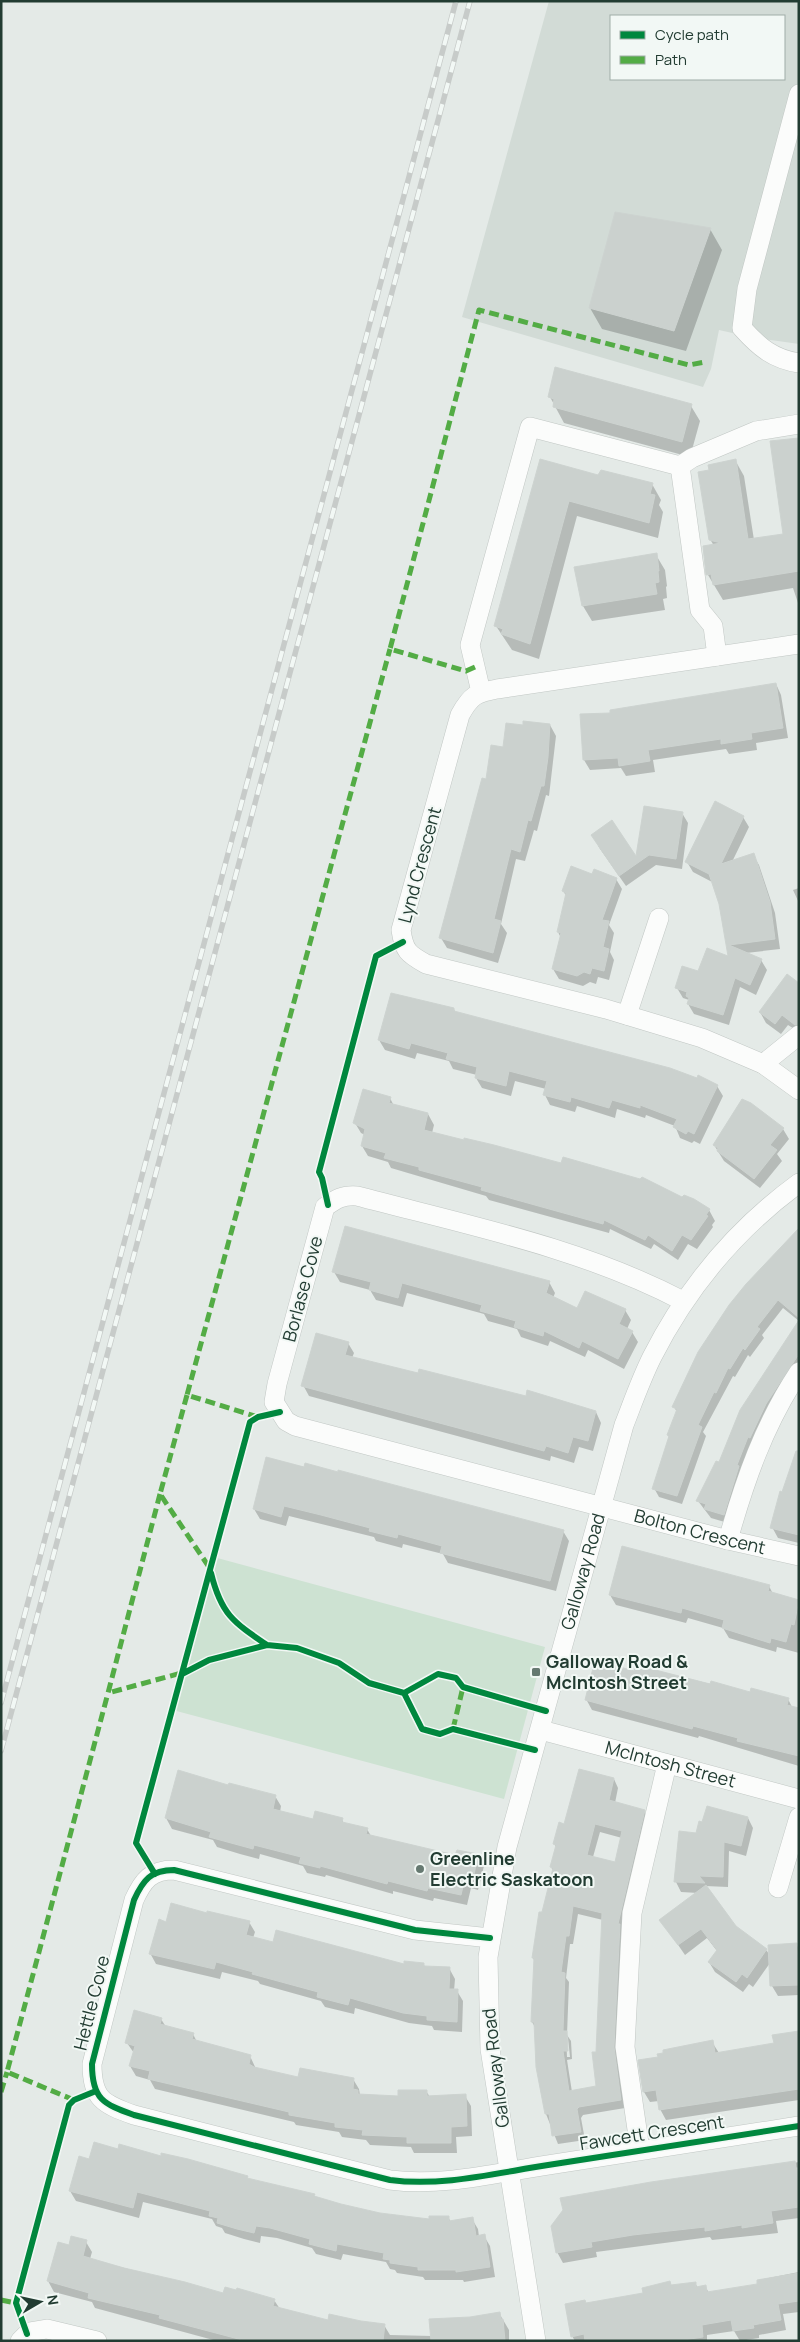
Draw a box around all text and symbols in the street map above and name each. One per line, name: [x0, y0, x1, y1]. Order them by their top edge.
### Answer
legend: [610, 15, 785, 80]
text: Cycle path: [655, 24, 729, 45]
text: Path: [655, 49, 687, 70]
street label: Lynd Crescent: [392, 804, 446, 926]
street label: Borlase Cove: [276, 1233, 328, 1344]
street label: Bolton Crescent: [632, 1503, 768, 1559]
street label: Galloway Road: [555, 1510, 610, 1632]
place label: Galloway Road & McIntosh Street: [546, 1649, 688, 1694]
marker: Galloway Road & McIntosh Street: [530, 1666, 542, 1678]
street label: McIntosh Street: [603, 1735, 739, 1793]
place label: Greenline Electric Saskatoon: [430, 1846, 594, 1891]
marker: Greenline Electric Saskatoon: [414, 1863, 426, 1875]
street label: Hettle Cove: [68, 1953, 114, 2053]
street label: Galloway Road: [476, 2007, 514, 2129]
street label: Fawcett Crescent: [578, 2109, 726, 2155]
north arrow: [15, 2277, 65, 2327]
text: N: [43, 2293, 64, 2306]

